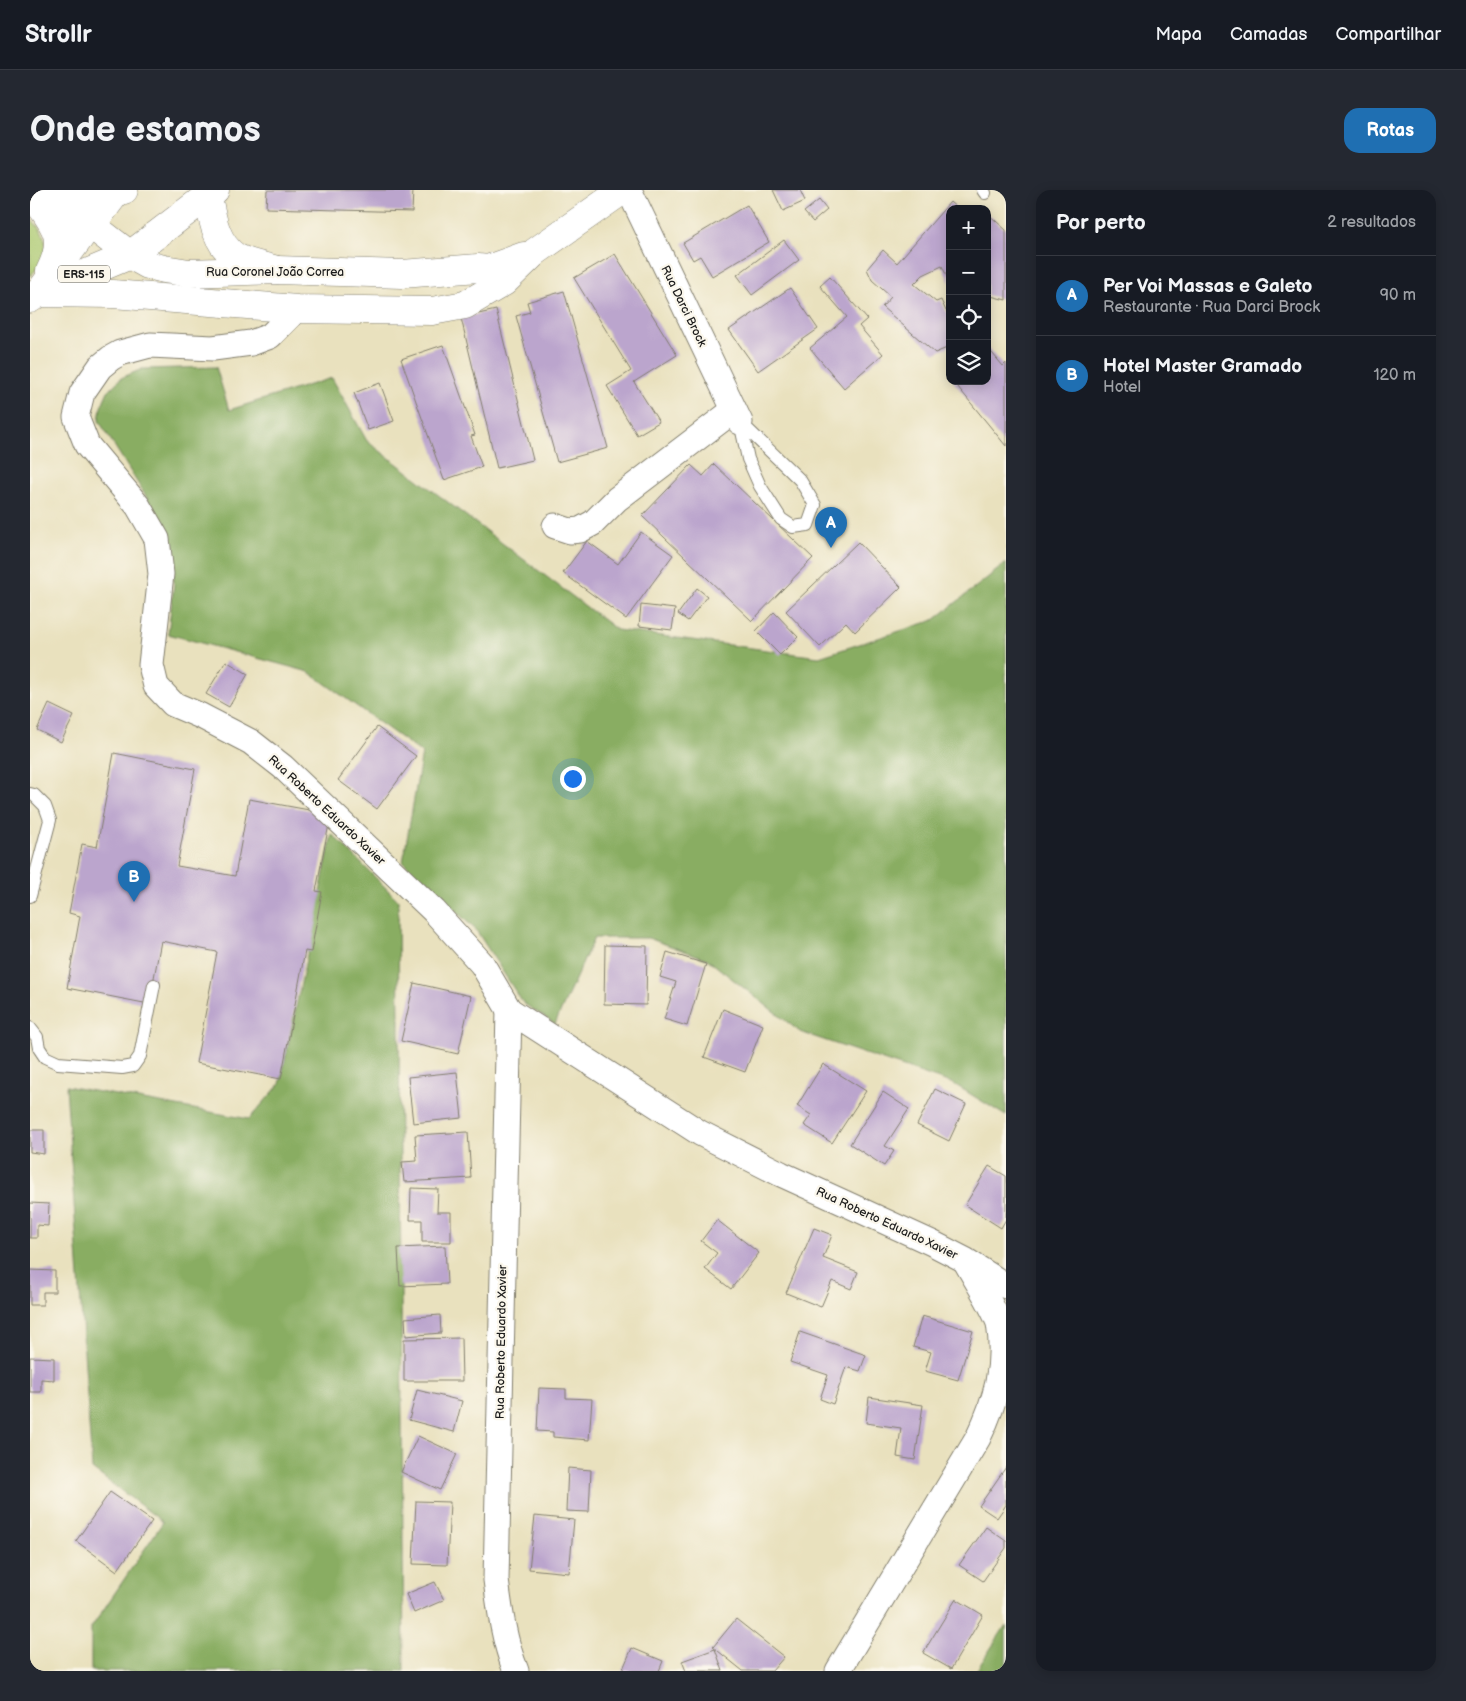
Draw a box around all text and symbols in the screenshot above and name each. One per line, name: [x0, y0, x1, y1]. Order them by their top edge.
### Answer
text: Strollr: [25, 20, 92, 49]
text: Mapa: [1156, 24, 1202, 45]
text: Camadas: [1230, 24, 1307, 45]
text: Compartilhar: [1335, 24, 1441, 45]
button: Rotas: [1344, 108, 1436, 153]
text: Onde estamos: [30, 109, 261, 152]
map controls: [946, 205, 991, 385]
button: +: [946, 205, 991, 250]
text: Por perto: [1056, 210, 1146, 235]
text: 2 resultados: [1327, 213, 1416, 232]
button: −: [946, 250, 991, 295]
street label: Rua Darci Brock: [657, 263, 710, 349]
street label: Rua Coronel João Correa: [206, 265, 344, 280]
road number: ERS-115: [58, 266, 110, 282]
text: Per Voi Massas e Galeto: [1103, 275, 1312, 298]
text: A: [1067, 286, 1077, 305]
text: 90 m: [1380, 286, 1416, 305]
button: locate: [946, 295, 991, 340]
text: Restaurante · Rua Darci Brock: [1103, 298, 1320, 317]
button: layers: [946, 340, 991, 385]
text: Hotel Master Gramado: [1103, 355, 1302, 378]
text: B: [1066, 366, 1078, 385]
text: 120 m: [1373, 366, 1416, 385]
text: Hotel: [1103, 378, 1141, 397]
pin: A: [815, 507, 847, 548]
street label: Rua Roberto Eduardo Xavier: [265, 752, 389, 869]
your location: [560, 766, 586, 792]
pin: B: [118, 861, 150, 902]
street label: Rua Roberto Eduardo Xavier: [814, 1184, 961, 1263]
street label: Rua Roberto Eduardo Xavier: [493, 1264, 510, 1419]

